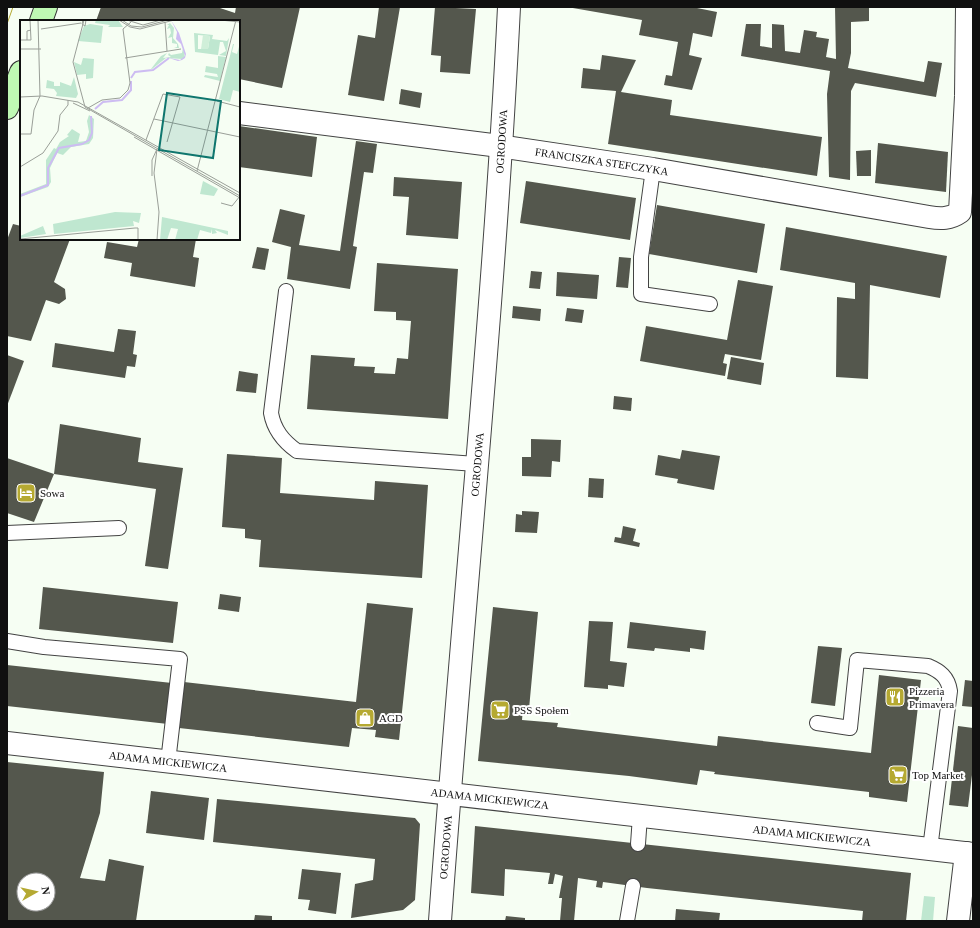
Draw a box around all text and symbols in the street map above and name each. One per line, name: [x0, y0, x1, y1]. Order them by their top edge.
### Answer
inset map: [20, 20, 240, 240]
street label: OGRODOWA: [493, 109, 509, 174]
street label: FRANCISZKA STEFCZYKA: [534, 145, 670, 178]
street label: OGRODOWA: [468, 432, 486, 497]
hotel icon: Sowa: [15, 482, 37, 504]
place label: Sowa: [40, 487, 65, 499]
place label: Pizzeria Primavera: [909, 685, 954, 710]
restaurant icon: Pizzeria Primavera: [884, 686, 906, 708]
supermarket icon: PSS Społem: [489, 699, 511, 721]
place label: PSS Społem: [514, 704, 569, 716]
shop icon: AGD: [354, 707, 376, 729]
place label: AGD: [379, 712, 403, 724]
street label: ADAMA MICKIEWICZA: [108, 749, 228, 774]
supermarket icon: Top Market: [887, 764, 909, 786]
place label: Top Market: [912, 769, 963, 781]
street label: ADAMA MICKIEWICZA: [430, 786, 550, 811]
street label: OGRODOWA: [437, 815, 454, 880]
street label: ADAMA MICKIEWICZA: [752, 823, 872, 848]
north arrow: [16, 872, 56, 912]
text: N: [39, 886, 52, 895]

